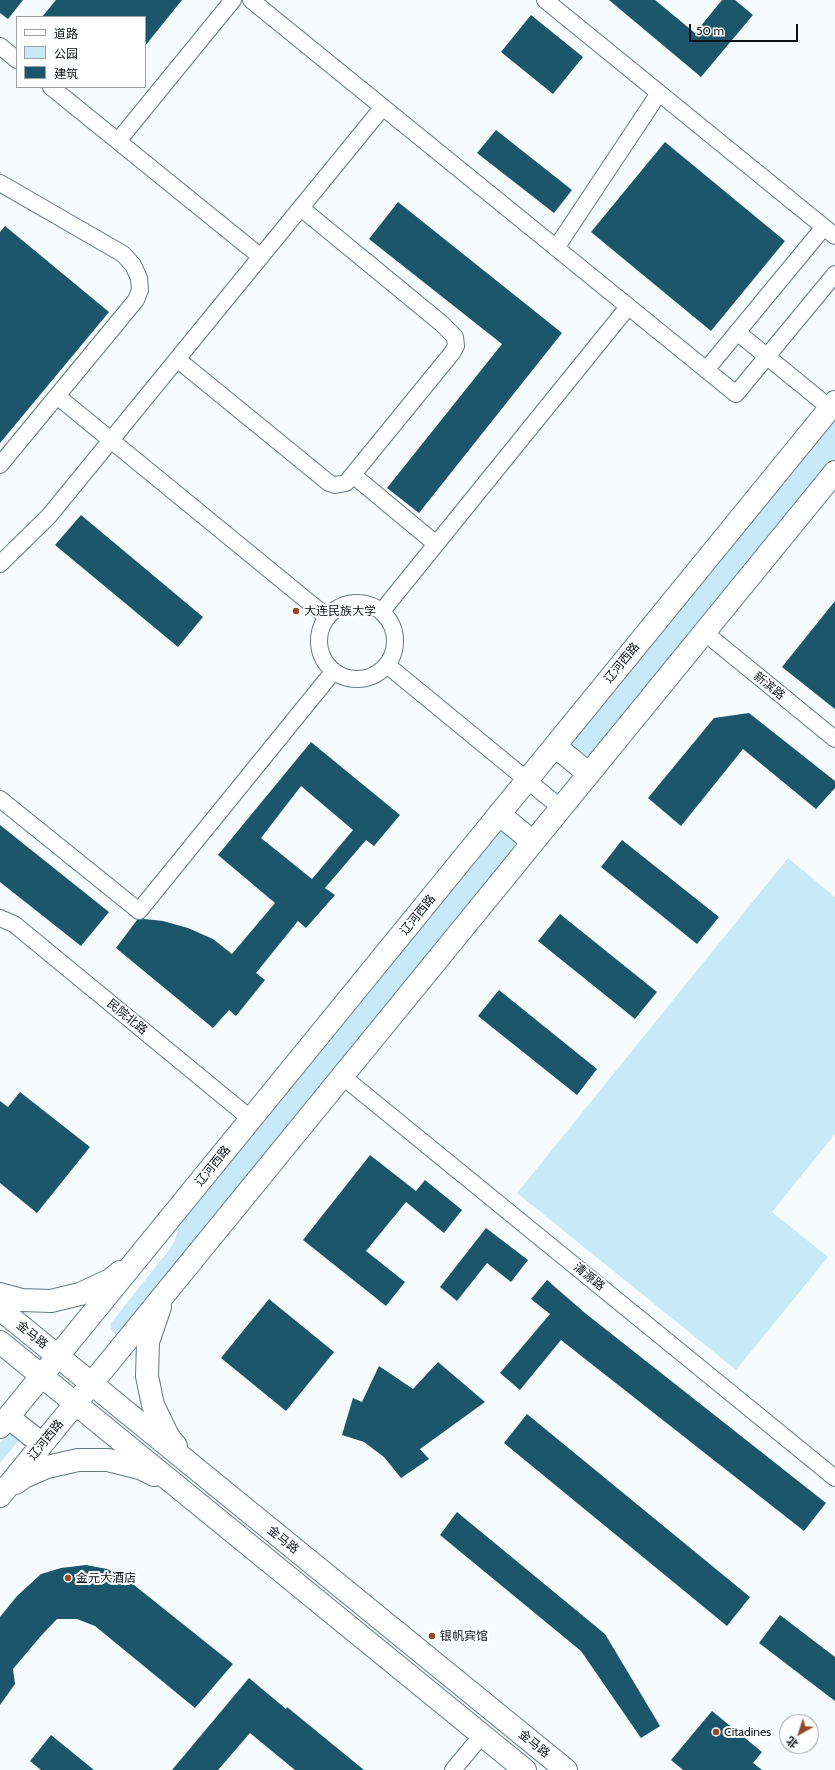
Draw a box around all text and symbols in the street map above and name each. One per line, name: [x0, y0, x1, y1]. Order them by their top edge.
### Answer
legend: [16, 16, 146, 88]
scale bar: [691, 16, 800, 42]
text: 50 m: [696, 23, 724, 38]
text: 道路: [54, 26, 78, 41]
text: 公园: [54, 46, 78, 61]
text: 建筑: [54, 66, 78, 81]
place label: 大连民族大学: [304, 604, 376, 618]
marker: 大连民族大学: [291, 606, 301, 616]
street label: 辽河西路: [601, 640, 643, 686]
street label: 新滨路: [750, 669, 788, 703]
street label: 辽河西路: [397, 892, 439, 938]
street label: 民院北路: [104, 996, 150, 1038]
street label: 辽河西路: [192, 1143, 234, 1189]
street label: 清源路: [570, 1260, 608, 1294]
street label: 金马路: [13, 1318, 51, 1352]
street label: 辽河西路: [25, 1417, 67, 1463]
street label: 金马路: [264, 1523, 302, 1557]
place label: 金元大酒店: [76, 1571, 136, 1585]
marker: 金元大酒店: [63, 1573, 73, 1583]
place label: 银帆宾馆: [440, 1629, 488, 1643]
marker: 银帆宾馆: [427, 1631, 437, 1641]
north arrow: [779, 1714, 819, 1754]
place label: Citadines: [724, 1725, 771, 1739]
street label: 金马路: [515, 1727, 553, 1761]
marker: Citadines: [711, 1727, 721, 1737]
text: 北: [783, 1734, 801, 1751]

